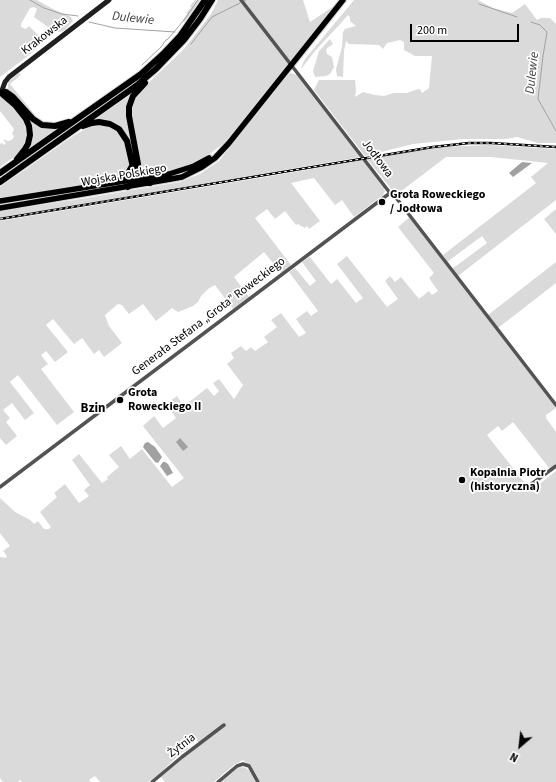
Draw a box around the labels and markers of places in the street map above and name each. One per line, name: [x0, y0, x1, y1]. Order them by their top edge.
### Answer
place label: Grota Roweckiego / Jodłowa: [390, 188, 485, 216]
marker: Grota Roweckiego / Jodłowa: [377, 197, 387, 207]
place label: Grota Roweckiego II: [128, 386, 201, 414]
marker: Grota Roweckiego II: [115, 395, 125, 405]
place label: Kopalnia Piotr (historyczna): [470, 466, 545, 494]
marker: Kopalnia Piotr (historyczna): [457, 475, 467, 485]

